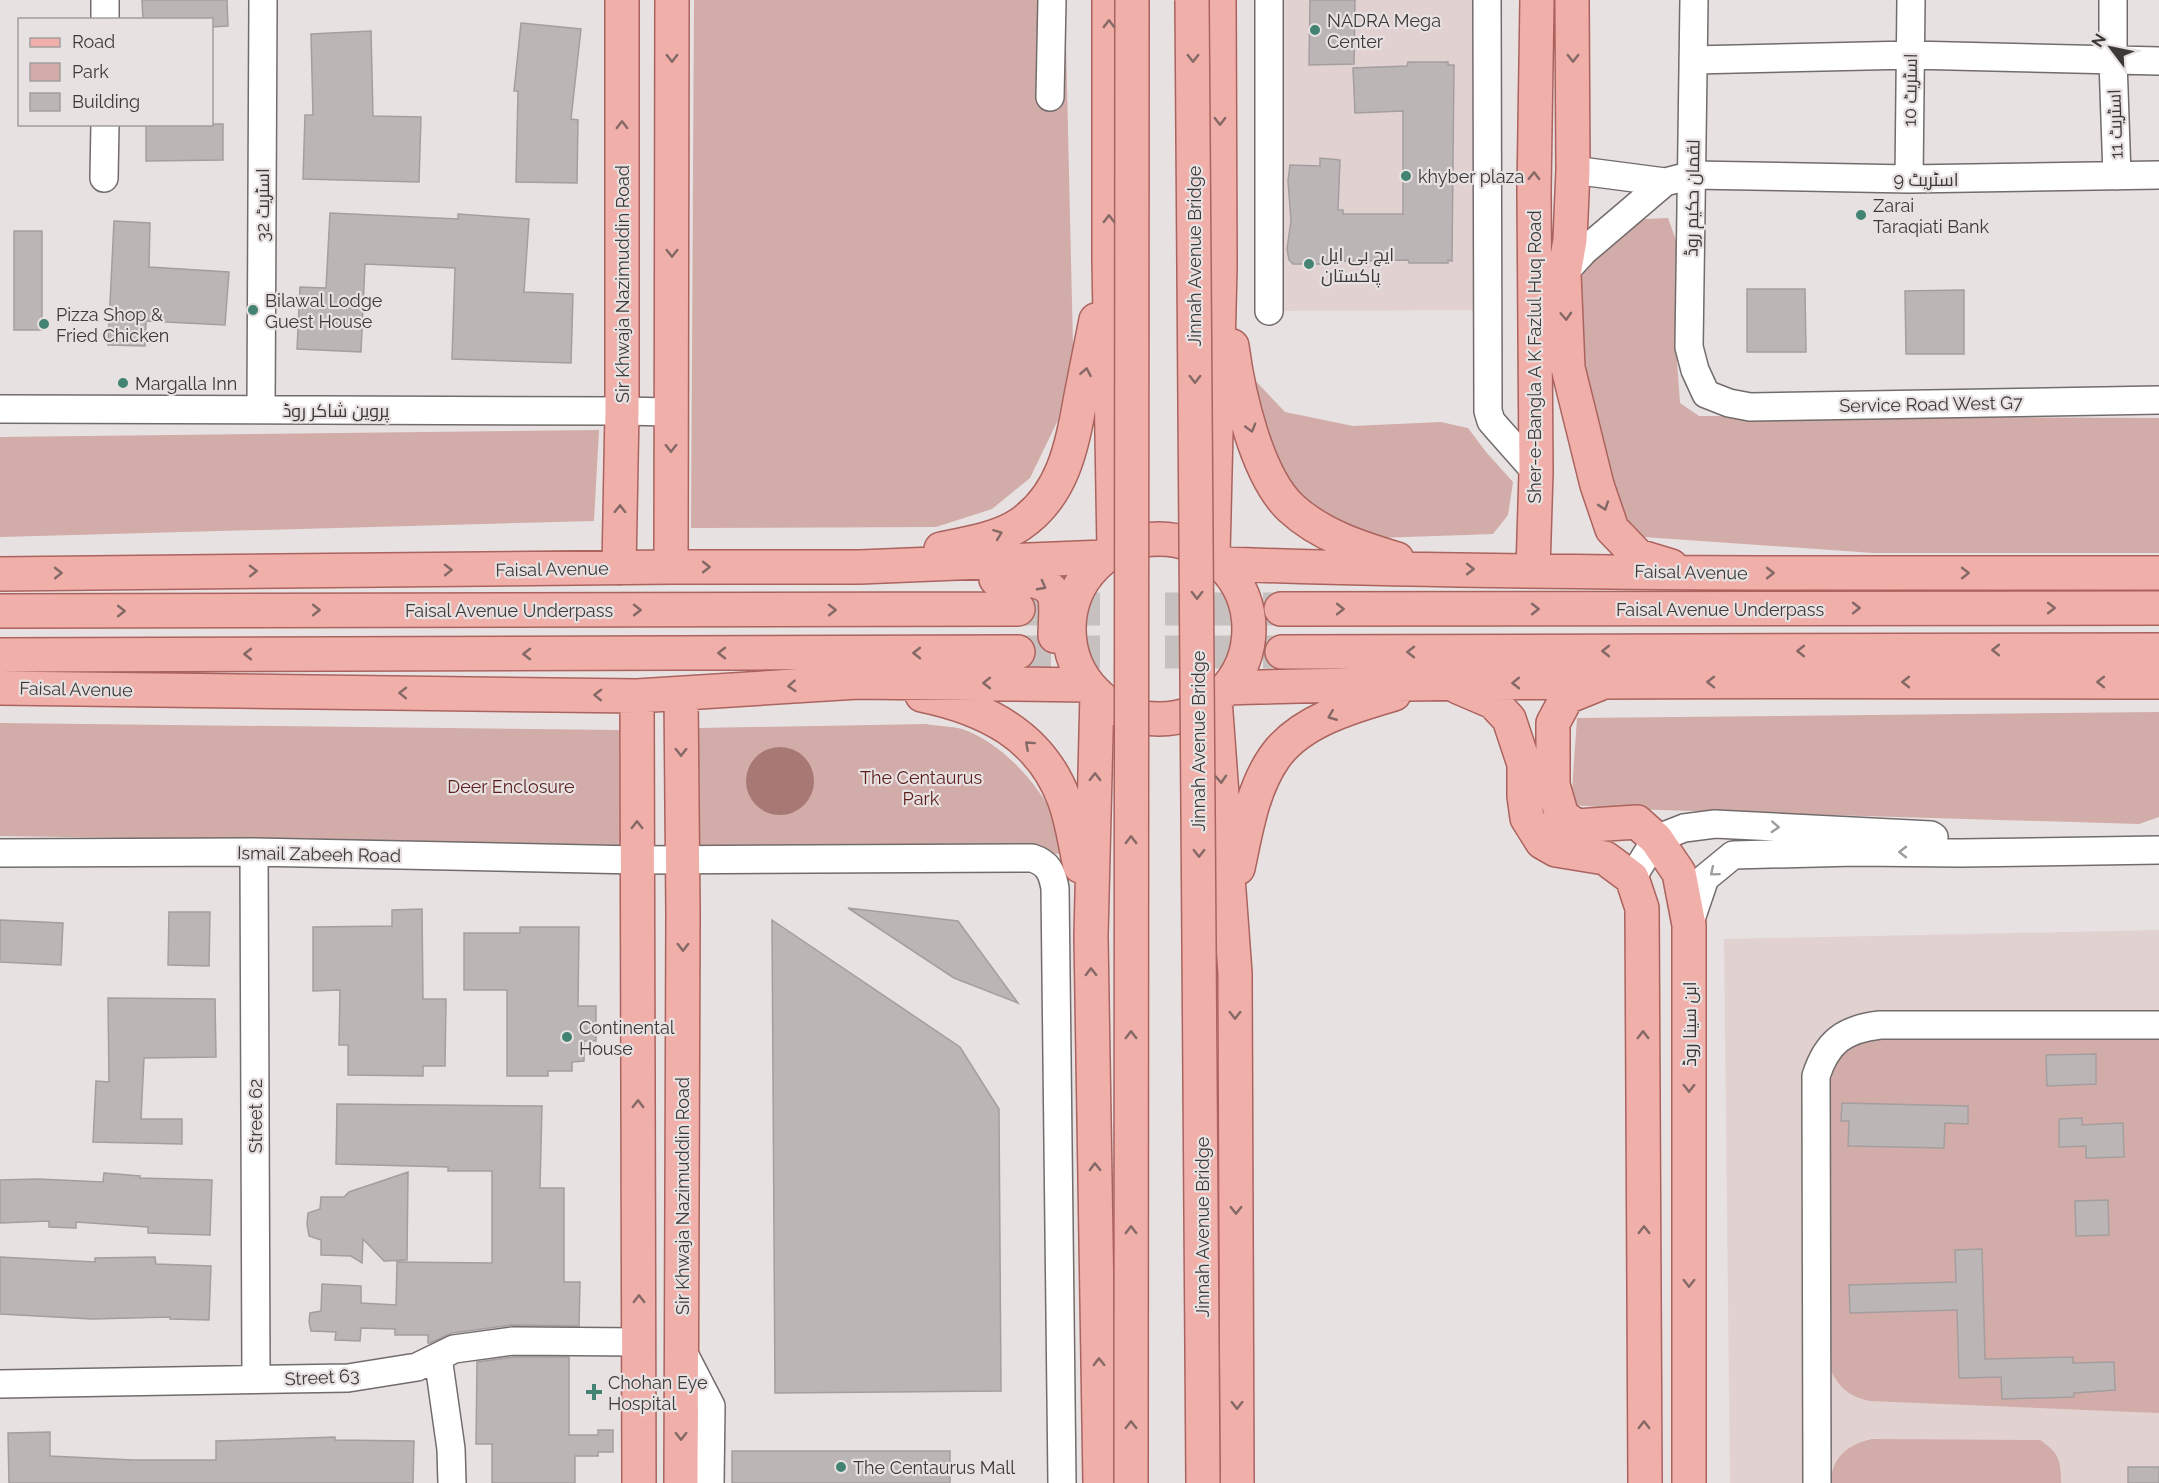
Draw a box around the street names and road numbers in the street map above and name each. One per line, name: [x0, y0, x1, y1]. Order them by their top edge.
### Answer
street label: اسٹریٹ 10: [1899, 53, 1922, 127]
street label: اسٹریٹ 11: [2103, 89, 2128, 159]
street label: لقمان حکیم روڈ: [1680, 139, 1706, 257]
street label: Sir Khwaja Nazimuddin Road: [612, 165, 633, 403]
street label: Jinnah Avenue Bridge: [1184, 165, 1205, 346]
street label: اسٹریٹ 32: [252, 168, 274, 242]
street label: اسٹریٹ 9: [1893, 169, 1959, 191]
street label: Sher-e-Bangla A K Fazlul Huq Road: [1524, 210, 1545, 504]
street label: Service Road West G7: [1839, 392, 2023, 416]
street label: پروین شاکر روڈ: [283, 400, 390, 423]
street label: Faisal Avenue: [495, 558, 609, 580]
street label: Faisal Avenue: [1634, 561, 1748, 583]
street label: Faisal Avenue Underpass: [1616, 599, 1824, 620]
street label: Faisal Avenue Underpass: [405, 600, 613, 621]
street label: Jinnah Avenue Bridge: [1188, 650, 1209, 831]
street label: Faisal Avenue: [19, 678, 133, 700]
street label: Ismail Zabeeh Road: [237, 842, 401, 866]
street label: ابن سینا روڈ: [1679, 981, 1701, 1067]
street label: Sir Khwaja Nazimuddin Road: [672, 1077, 693, 1315]
street label: Street 62: [245, 1079, 266, 1153]
street label: Jinnah Avenue Bridge: [1192, 1136, 1213, 1317]
street label: Street 63: [284, 1365, 360, 1389]

